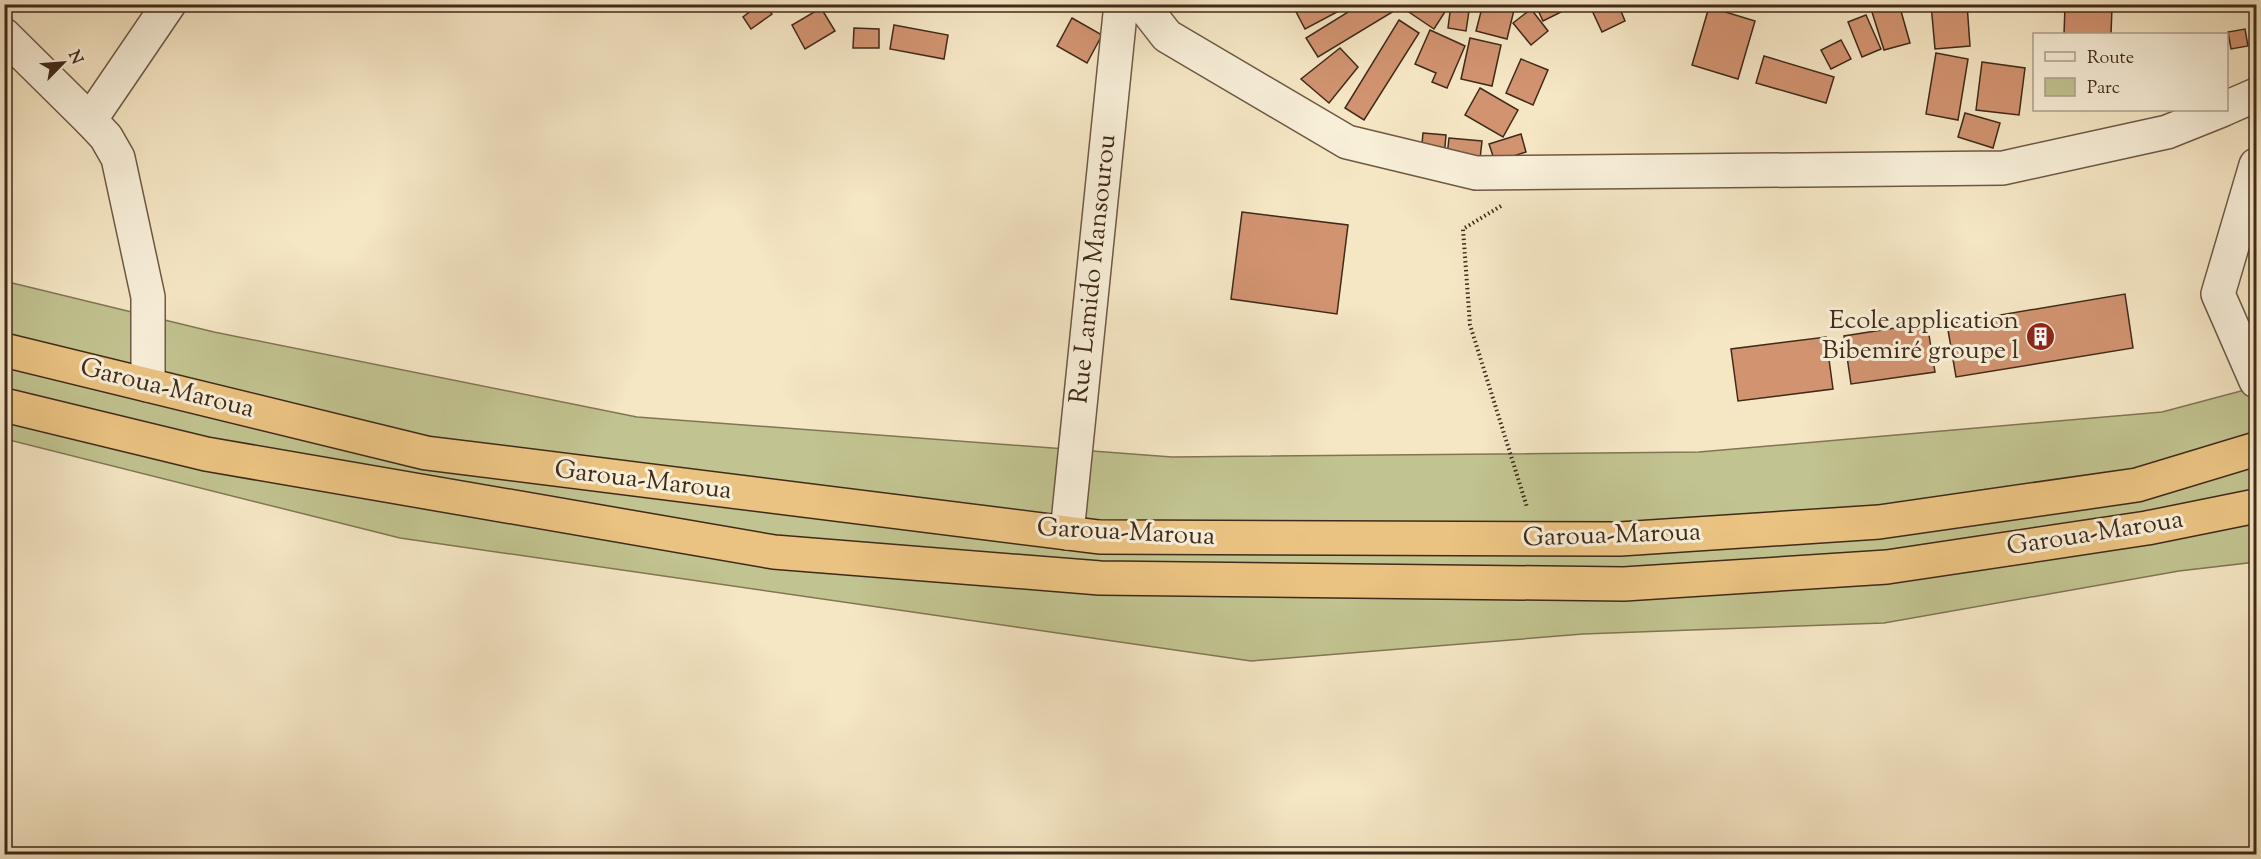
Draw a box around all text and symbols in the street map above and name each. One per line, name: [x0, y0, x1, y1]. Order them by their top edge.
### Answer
north arrow: [33, 33, 93, 93]
legend: [2033, 33, 2228, 111]
text: Route: [2087, 46, 2134, 72]
text: N: [61, 47, 88, 69]
text: Parc: [2087, 76, 2120, 102]
street label: Rue Lamido Mansourou: [1061, 132, 1127, 406]
place label: Ecole application Bibemiré groupe l: [1822, 303, 2019, 370]
building icon: Ecole application Bibemiré groupe l: [2024, 320, 2056, 352]
street label: Garoua-Maroua: [76, 349, 258, 429]
street label: Garoua-Maroua: [552, 452, 734, 510]
street label: Garoua-Maroua: [2004, 502, 2186, 566]
street label: Garoua-Maroua: [1036, 510, 1216, 556]
street label: Garoua-Maroua: [1522, 514, 1702, 558]

